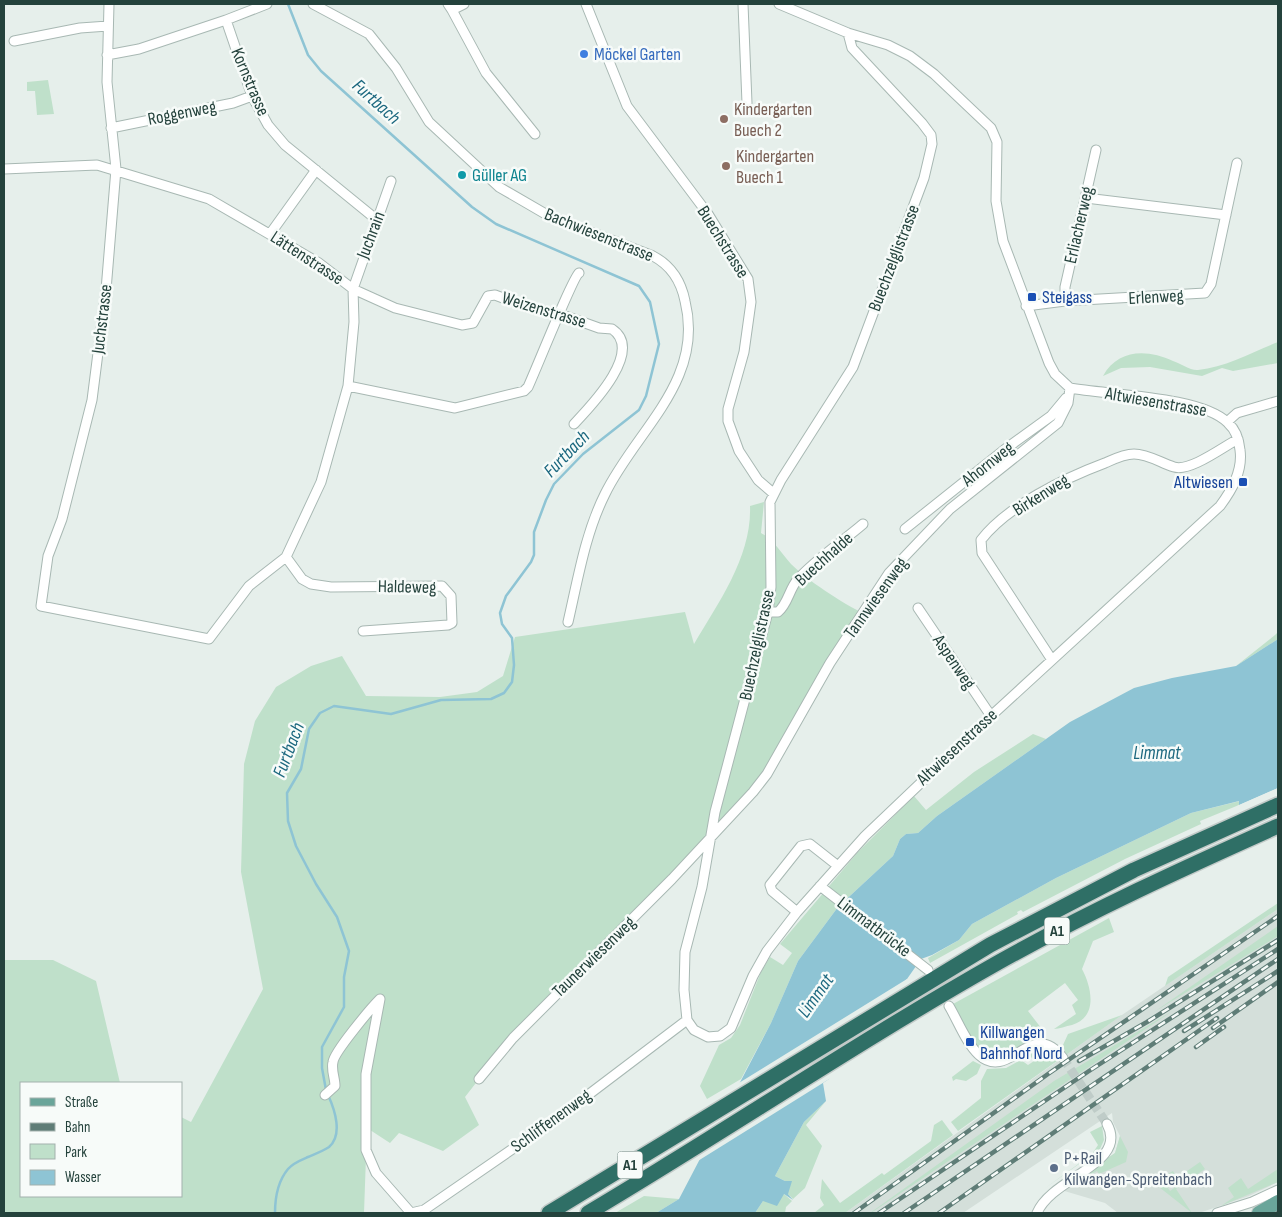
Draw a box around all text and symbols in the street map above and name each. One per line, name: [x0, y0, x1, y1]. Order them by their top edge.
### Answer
place label: Möckel Garten: [594, 44, 681, 65]
street label: Kornstrasse: [226, 45, 274, 119]
marker: Möckel Garten: [578, 48, 590, 60]
water label: Furtbach: [347, 75, 405, 130]
street label: Roggenweg: [146, 96, 218, 130]
place label: Kindergarten Buech 2: [734, 99, 812, 141]
marker: Kindergarten Buech 2: [718, 113, 730, 125]
place label: Kindergarten Buech 1: [736, 146, 814, 188]
marker: Kindergarten Buech 1: [720, 160, 732, 172]
place label: Güller AG: [472, 165, 527, 186]
marker: Güller AG: [456, 169, 468, 181]
street label: Erliacherweg: [1060, 184, 1098, 266]
street label: Buechstrasse: [693, 202, 753, 282]
street label: Buechzelglistrasse: [864, 202, 924, 314]
street label: Bachwiesenstrasse: [541, 204, 657, 266]
street label: Juchrain: [352, 208, 390, 263]
street label: Lättenstrasse: [266, 227, 348, 289]
street label: Juchstrasse: [87, 283, 117, 356]
street label: Erlenweg: [1128, 285, 1184, 309]
street label: Weizenstrasse: [499, 287, 589, 333]
place label: Steigass: [1042, 287, 1092, 308]
marker: Steigass: [1026, 291, 1038, 303]
street label: Altwiesenstrasse: [1103, 383, 1208, 421]
water label: Furtbach: [539, 426, 595, 482]
street label: Ahornweg: [957, 437, 1018, 491]
street label: Birkenweg: [1009, 470, 1073, 520]
place label: Altwiesen: [1173, 472, 1233, 493]
marker: Altwiesen: [1237, 476, 1249, 488]
street label: Buechhalde: [791, 528, 857, 590]
street label: Tannwiesenweg: [840, 553, 912, 643]
street label: Haldeweg: [378, 576, 436, 598]
street label: Buechzelglistrasse: [735, 588, 779, 702]
street label: Aspenweg: [928, 630, 980, 693]
street label: Altwiesenstrasse: [912, 704, 1002, 790]
water label: Furtbach: [268, 719, 310, 781]
water label: Limmat: [1133, 742, 1182, 765]
street label: Limmatbrücke: [833, 893, 915, 961]
street label: Taunerwiesenweg: [548, 912, 640, 1002]
road number: A1: [1044, 918, 1070, 944]
water label: Limmat: [793, 969, 840, 1022]
place label: Killwangen Bahnhof Nord: [980, 1022, 1063, 1064]
marker: Killwangen Bahnhof Nord: [964, 1036, 976, 1048]
legend: [20, 1082, 182, 1197]
street label: Schliffenenweg: [507, 1085, 595, 1157]
text: Straße: [65, 1093, 98, 1112]
text: Bahn: [65, 1118, 90, 1137]
text: Park: [65, 1143, 87, 1162]
place label: P+Rail Kilwangen-Spreitenbach: [1064, 1148, 1212, 1190]
road number: A1: [618, 1152, 642, 1178]
marker: P+Rail Kilwangen-Spreitenbach: [1048, 1162, 1060, 1174]
text: Wasser: [65, 1168, 102, 1187]

